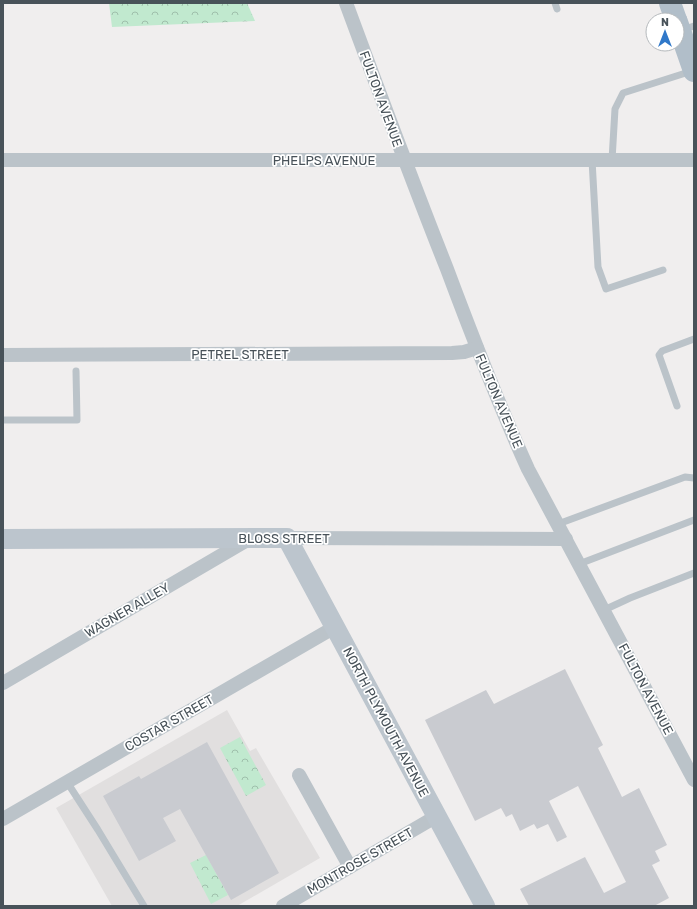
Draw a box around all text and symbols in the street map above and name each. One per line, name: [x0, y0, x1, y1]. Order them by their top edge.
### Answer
north arrow: [645, 12, 685, 52]
text: N: [661, 16, 669, 29]
street label: FULTON AVENUE: [357, 49, 405, 149]
street label: PHELPS AVENUE: [273, 153, 375, 168]
street label: PETREL STREET: [191, 347, 289, 362]
street label: FULTON AVENUE: [472, 352, 526, 451]
street label: BLOSS STREET: [238, 531, 330, 546]
street label: WAGNER ALLEY: [82, 579, 173, 640]
street label: FULTON AVENUE: [616, 641, 676, 737]
street label: NORTH PLYMOUTH AVENUE: [340, 645, 432, 799]
street label: COSTAR STREET: [122, 691, 216, 754]
street label: MONTROSE STREET: [305, 824, 416, 897]

